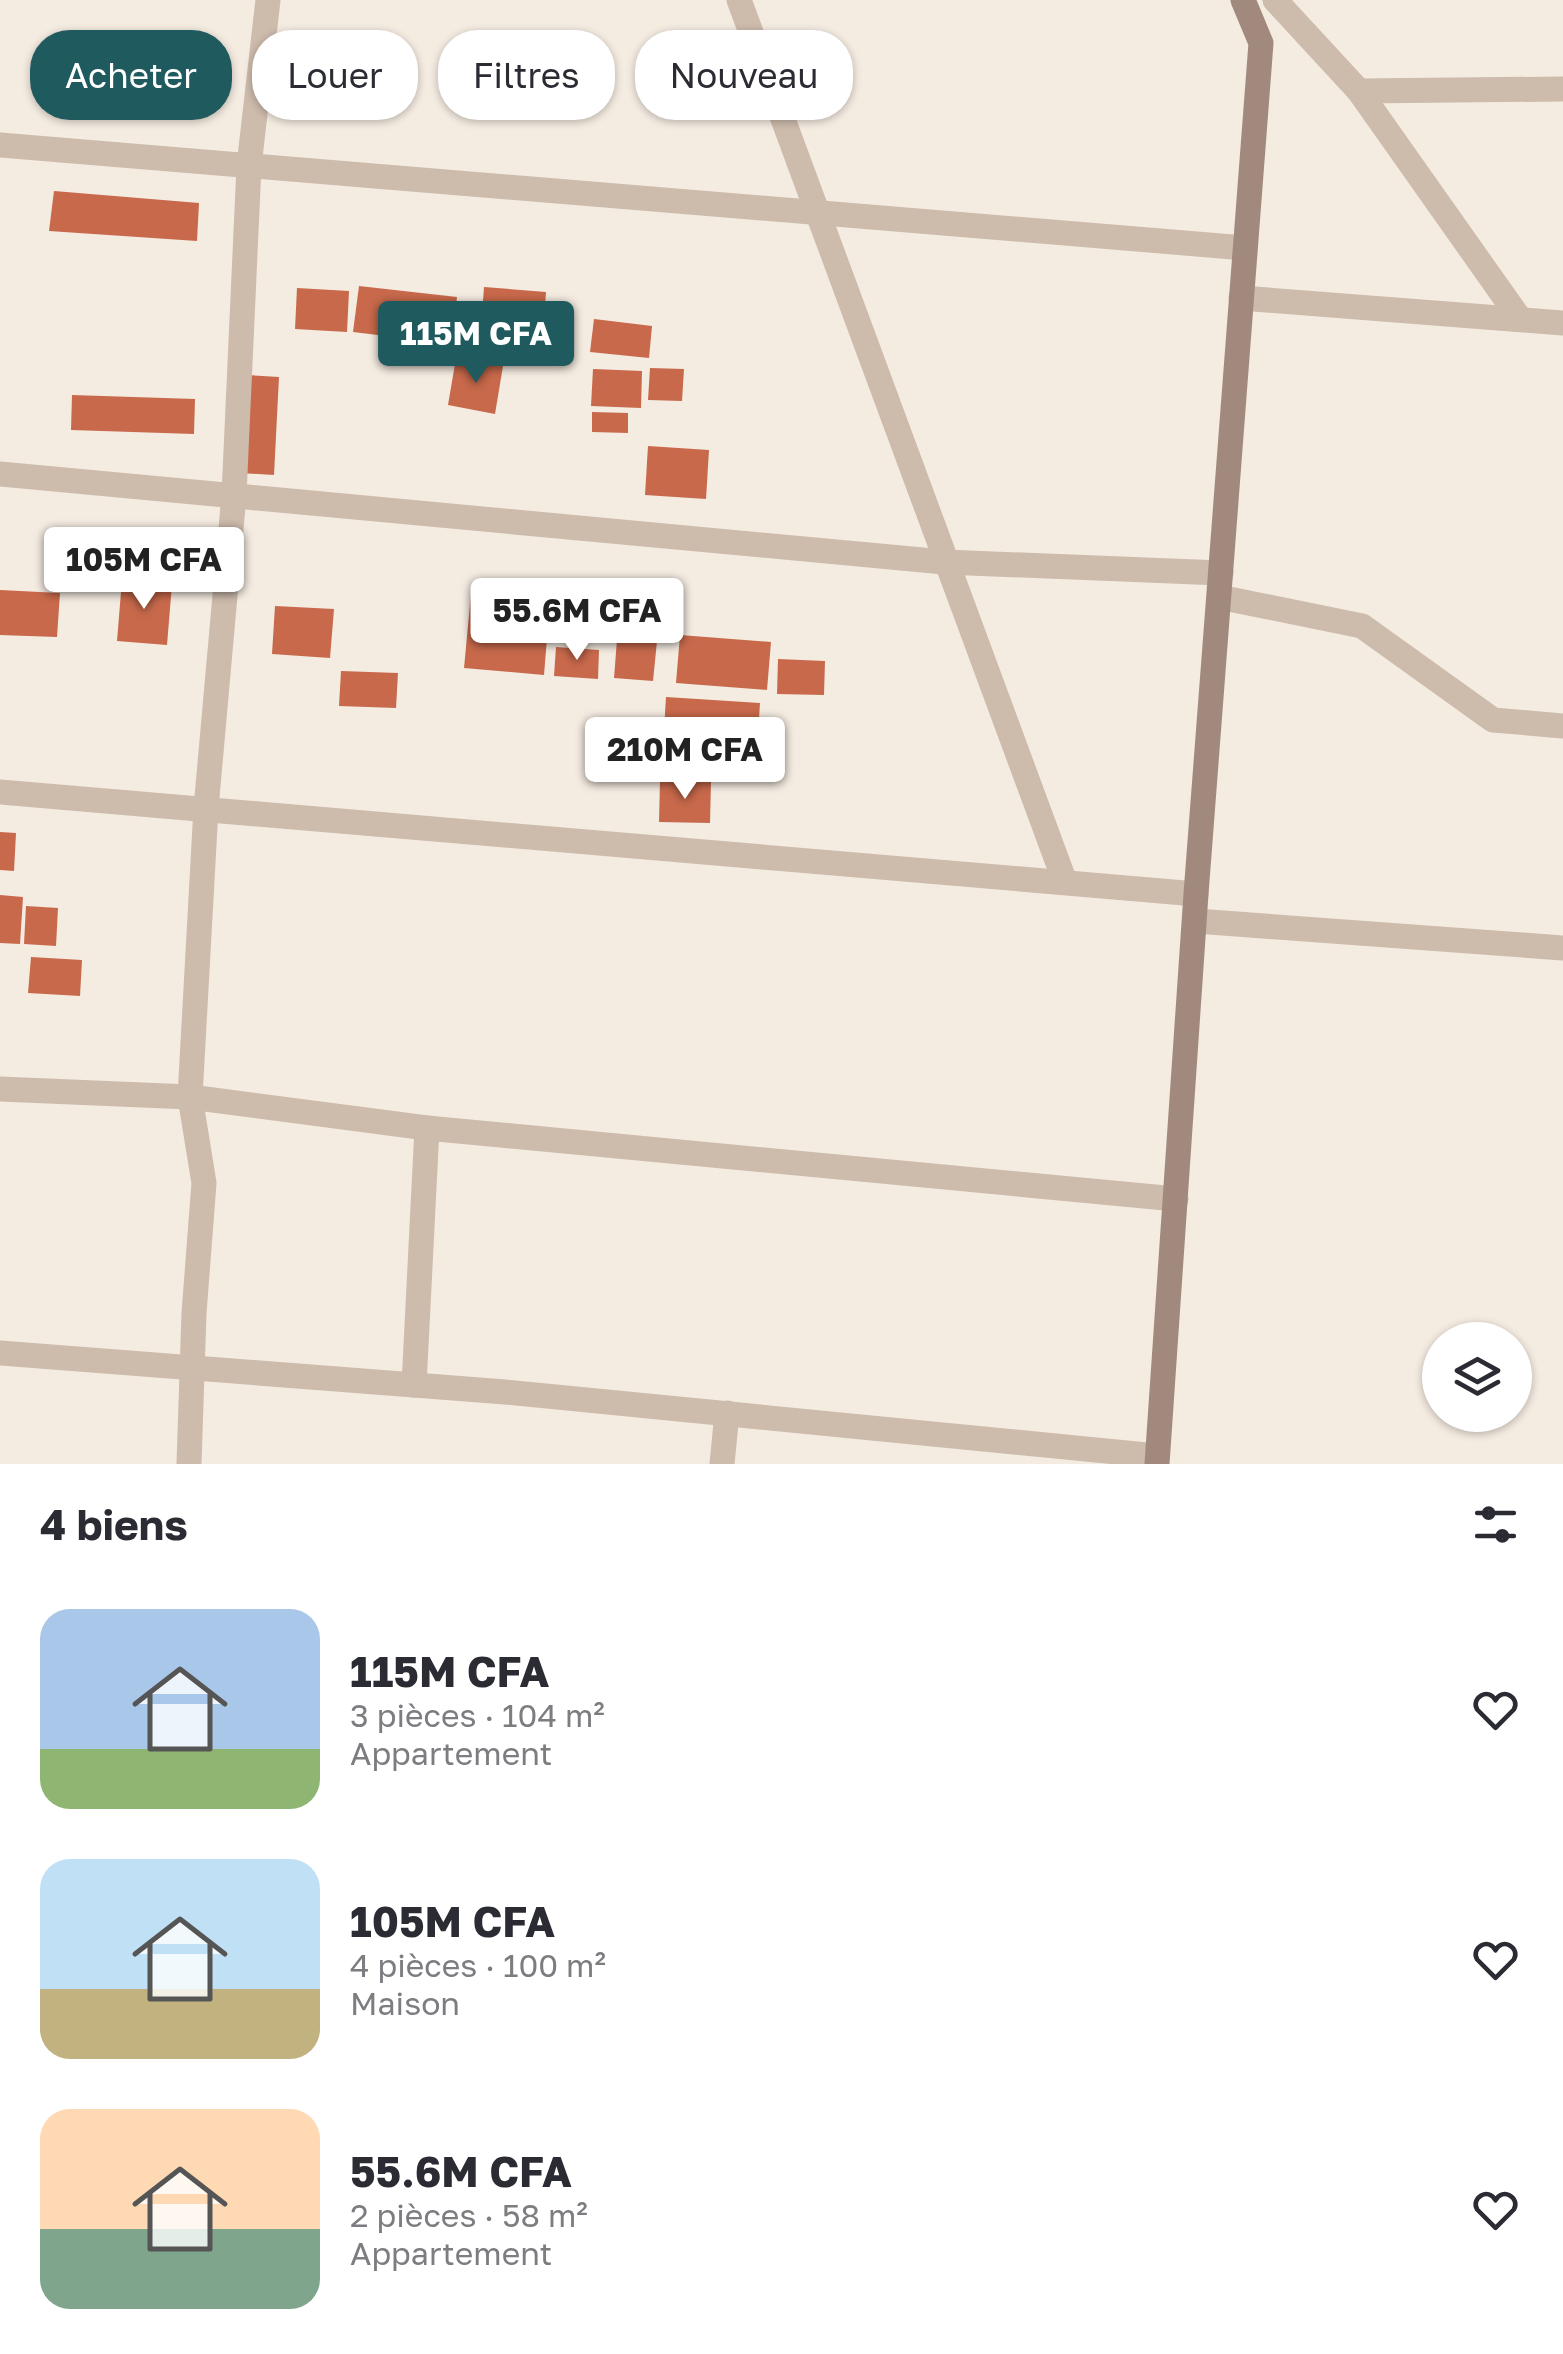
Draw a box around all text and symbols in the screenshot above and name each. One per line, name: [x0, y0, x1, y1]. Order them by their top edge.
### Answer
chip: Acheter: [30, 30, 232, 120]
chip: Louer: [252, 30, 418, 120]
chip: Filtres: [438, 30, 615, 120]
chip: Nouveau: [635, 30, 853, 120]
pin: 115M CFA: [373, 301, 579, 386]
text: 115M CFA: [400, 314, 552, 352]
pin: 105M CFA: [41, 527, 247, 612]
text: 105M CFA: [66, 540, 222, 578]
pin: 55.6M CFA: [463, 578, 691, 663]
text: 55.6M CFA: [493, 591, 661, 629]
pin: 210M CFA: [582, 717, 788, 802]
text: 210M CFA: [607, 730, 763, 768]
map controls: [1422, 1322, 1532, 1432]
button: layers: [1422, 1322, 1532, 1432]
icon: filters: [1468, 1497, 1523, 1552]
text: 4 biens: [40, 1499, 188, 1549]
text: 115M CFA: [350, 1646, 549, 1696]
icon: home: [120, 1649, 240, 1769]
icon: heart: [1468, 1682, 1523, 1737]
text: 3 pièces · 104 m²: [350, 1696, 605, 1734]
text: Appartement: [350, 1734, 552, 1772]
text: 105M CFA: [350, 1896, 555, 1946]
icon: home: [120, 1899, 240, 2019]
icon: heart: [1468, 1932, 1523, 1987]
text: 4 pièces · 100 m²: [350, 1946, 606, 1984]
text: Maison: [350, 1984, 460, 2022]
text: 55.6M CFA: [350, 2146, 572, 2196]
icon: home: [120, 2149, 240, 2269]
icon: heart: [1468, 2182, 1523, 2237]
text: 2 pièces · 58 m²: [350, 2196, 588, 2234]
text: Appartement: [350, 2234, 552, 2272]

